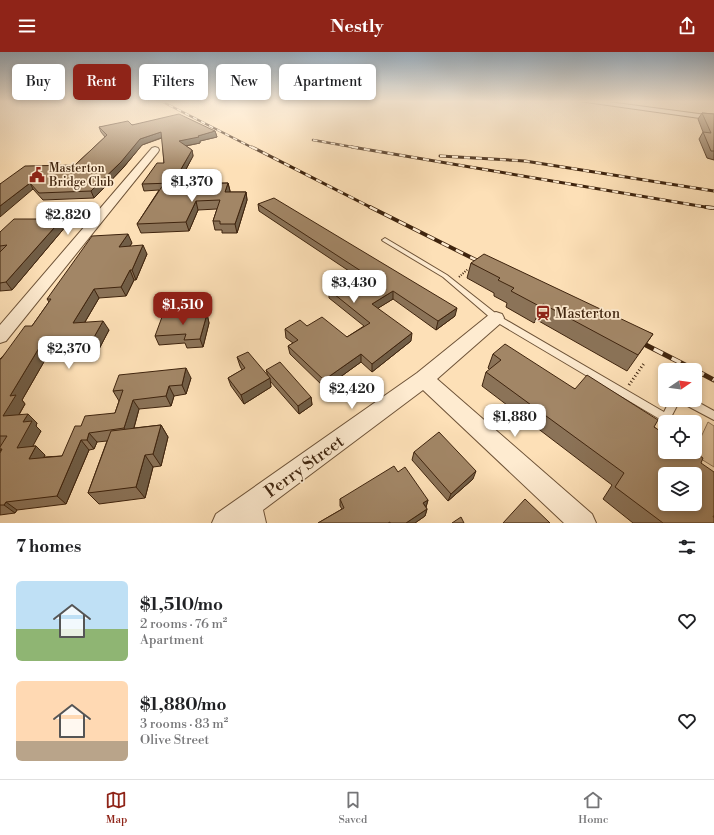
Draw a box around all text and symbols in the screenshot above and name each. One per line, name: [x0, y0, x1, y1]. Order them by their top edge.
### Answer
icon: menu: [16, 15, 38, 37]
text: Nestly: [330, 15, 384, 38]
icon: share: [676, 15, 698, 37]
chip: Buy: [12, 64, 65, 100]
chip: Rent: [73, 64, 131, 100]
chip: Filters: [139, 64, 208, 100]
chip: New: [216, 64, 271, 100]
chip: Apartment: [279, 64, 376, 100]
place label: Masterton Bridge Club: [48, 161, 114, 190]
public building icon: Masterton Bridge Club: [28, 166, 46, 184]
pin: $1,370: [159, 169, 225, 203]
text: $1,370: [171, 174, 213, 190]
pin: $2,820: [35, 202, 101, 236]
text: $2,820: [45, 207, 91, 223]
pin: $3,430: [321, 270, 387, 304]
text: $3,430: [331, 275, 377, 291]
pin: $1,510: [150, 292, 216, 326]
text: $1,510: [162, 297, 204, 313]
station icon: Masterton: [534, 304, 552, 322]
place label: Masterton: [555, 305, 621, 323]
pin: $2,370: [36, 336, 102, 370]
text: $2,370: [47, 341, 91, 357]
north arrow: [658, 363, 702, 407]
map controls: [658, 363, 702, 511]
pin: $2,420: [319, 376, 385, 410]
text: $2,420: [329, 381, 375, 397]
pin: $1,880: [482, 404, 548, 438]
text: $1,880: [493, 409, 537, 425]
button: locate: [658, 415, 702, 459]
street label: Perry Street: [261, 431, 349, 503]
button: layers: [658, 467, 702, 511]
text: 7 homes: [16, 536, 81, 558]
icon: filters: [676, 536, 698, 558]
text: $1,510/mo: [140, 594, 223, 616]
icon: home: [48, 597, 96, 645]
icon: heart: [676, 610, 698, 632]
text: 2 rooms · 76 m²: [140, 616, 227, 632]
text: Apartment: [140, 632, 204, 648]
text: $1,880/mo: [140, 694, 226, 716]
icon: home: [48, 697, 96, 745]
icon: heart: [676, 710, 698, 732]
text: 3 rooms · 83 m²: [140, 716, 228, 732]
text: Olive Street: [140, 732, 209, 748]
tab: Map: [105, 789, 127, 827]
tab: Saved: [338, 789, 367, 827]
tab: Home: [578, 789, 609, 827]

